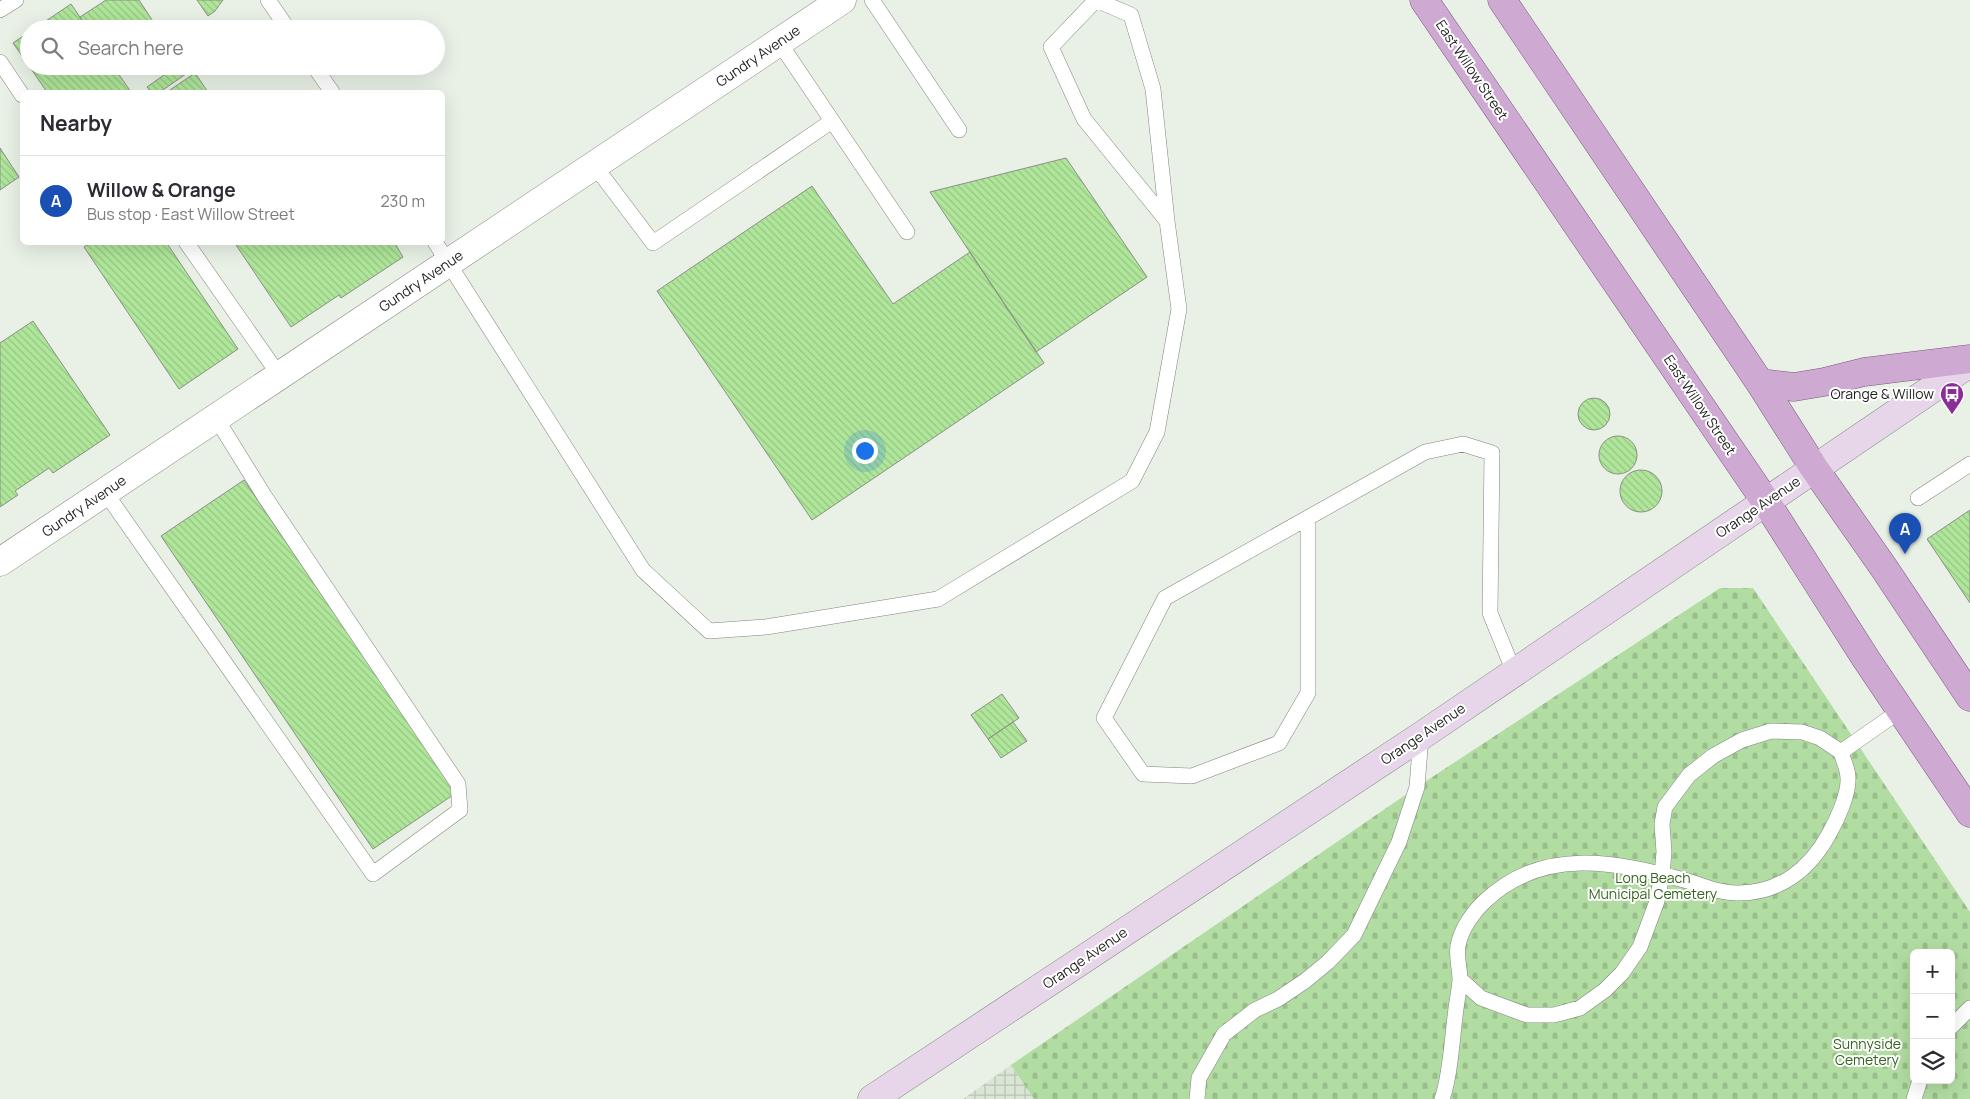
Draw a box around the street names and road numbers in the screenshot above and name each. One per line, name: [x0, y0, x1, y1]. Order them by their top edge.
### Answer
street label: East Willow Street: [1432, 16, 1513, 124]
street label: Gundry Avenue: [712, 20, 804, 91]
street label: Gundry Avenue: [375, 245, 467, 316]
street label: East Willow Street: [1660, 351, 1741, 459]
street label: Gundry Avenue: [38, 470, 130, 541]
street label: Orange Avenue: [1712, 471, 1804, 542]
street label: Orange Avenue: [1377, 698, 1469, 769]
street label: Orange Avenue: [1039, 922, 1131, 993]

